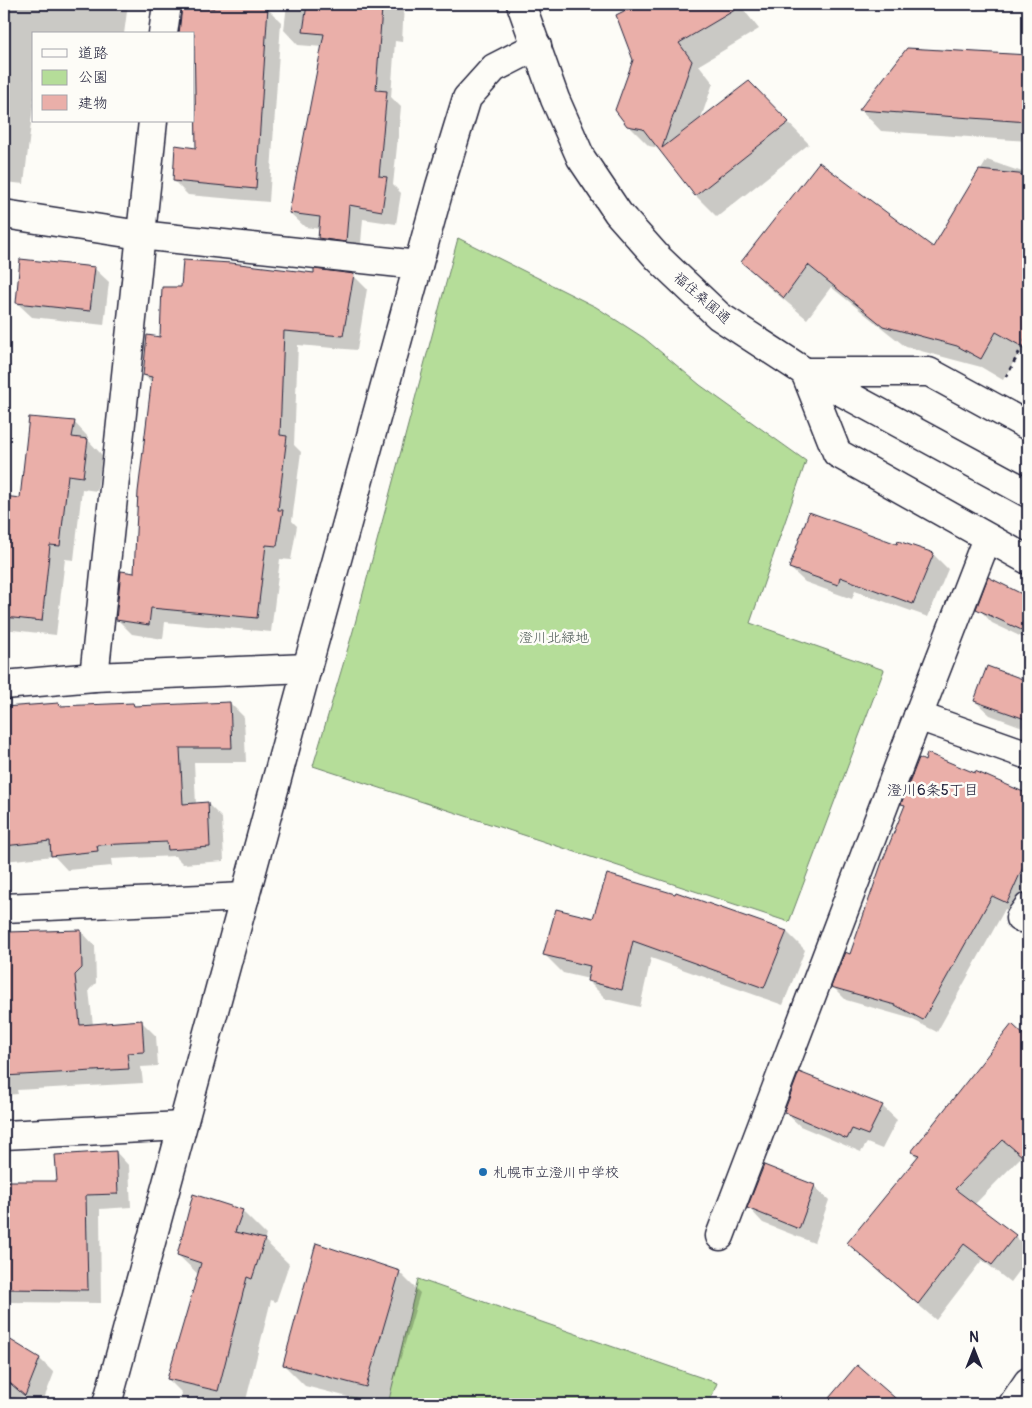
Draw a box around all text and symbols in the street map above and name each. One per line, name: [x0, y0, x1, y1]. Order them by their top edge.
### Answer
legend: [32, 32, 195, 122]
text: 道路: [78, 44, 108, 63]
text: 公園: [78, 68, 108, 87]
text: 建物: [78, 94, 108, 113]
street label: 福住桑園通: [670, 269, 734, 327]
park label: 澄川北緑地: [519, 629, 589, 646]
district label: 澄川6条5丁目: [887, 781, 979, 800]
place label: 札幌市立澄川中学校: [493, 1164, 619, 1181]
marker: 札幌市立澄川中学校: [477, 1166, 489, 1178]
north arrow: [950, 1326, 1000, 1376]
text: N: [969, 1329, 979, 1346]

